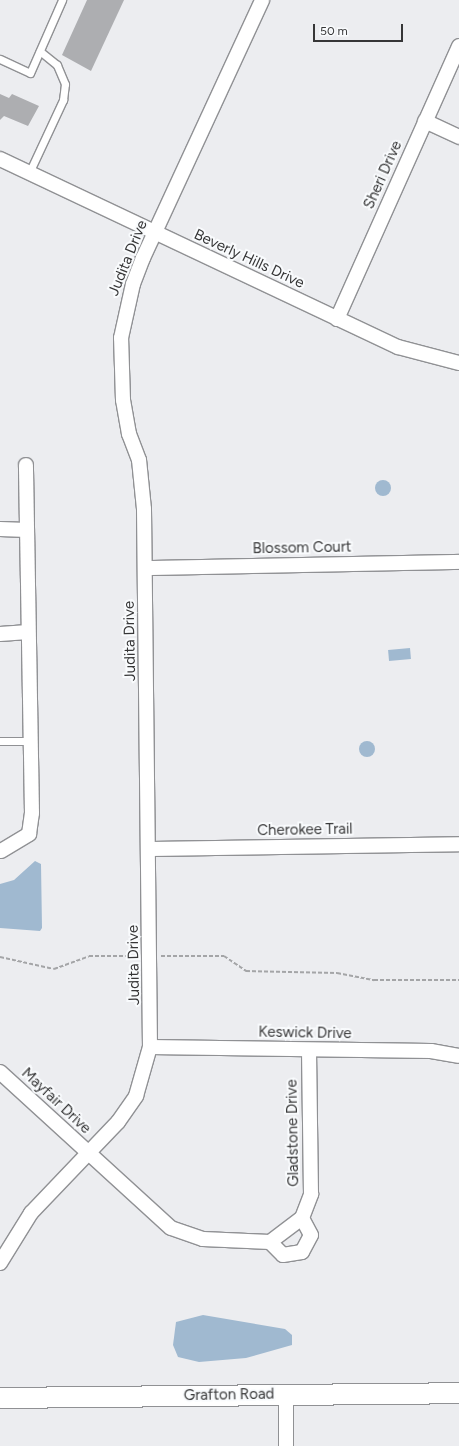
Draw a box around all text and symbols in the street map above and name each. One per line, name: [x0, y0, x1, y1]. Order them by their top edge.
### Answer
scale bar: [315, 16, 405, 42]
text: 50 m: [320, 24, 348, 38]
street label: Sheri Drive: [360, 138, 406, 212]
street label: Judita Drive: [105, 218, 151, 298]
street label: Beverly Hills Drive: [191, 226, 307, 292]
street label: Blossom Court: [252, 538, 352, 558]
street label: Judita Drive: [120, 601, 140, 681]
street label: Cherokee Trail: [257, 820, 353, 840]
street label: Judita Drive: [124, 925, 144, 1005]
street label: Keswick Drive: [258, 1023, 352, 1043]
street label: Mayfair Drive: [18, 1064, 94, 1138]
street label: Gladstone Drive: [283, 1079, 303, 1187]
street label: Grafton Road: [184, 1385, 274, 1405]

